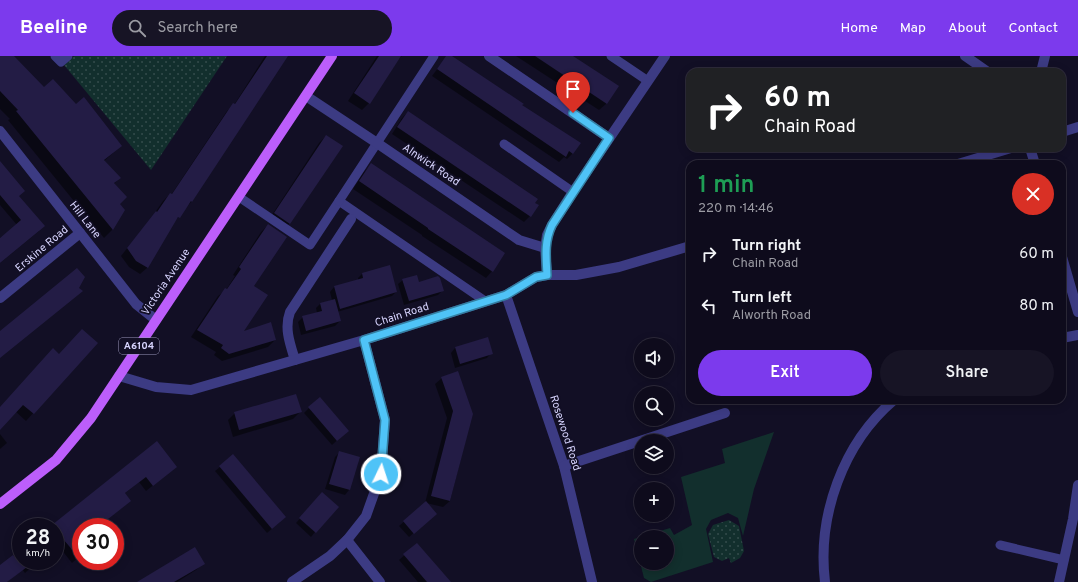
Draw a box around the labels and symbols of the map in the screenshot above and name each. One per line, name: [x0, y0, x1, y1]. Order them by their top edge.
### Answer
pin: [556, 72, 590, 113]
street label: Alnwick Road: [400, 141, 462, 189]
street label: Hill Lane: [66, 199, 104, 241]
street label: Erskine Road: [13, 223, 71, 275]
street label: Victoria Avenue: [139, 246, 193, 318]
street label: Chain Road: [373, 300, 431, 330]
road number: A6104: [119, 338, 159, 354]
street label: Rosewood Road: [546, 393, 584, 473]
position arrow: [360, 453, 402, 495]
speed limit sign: 30: [72, 518, 124, 570]

